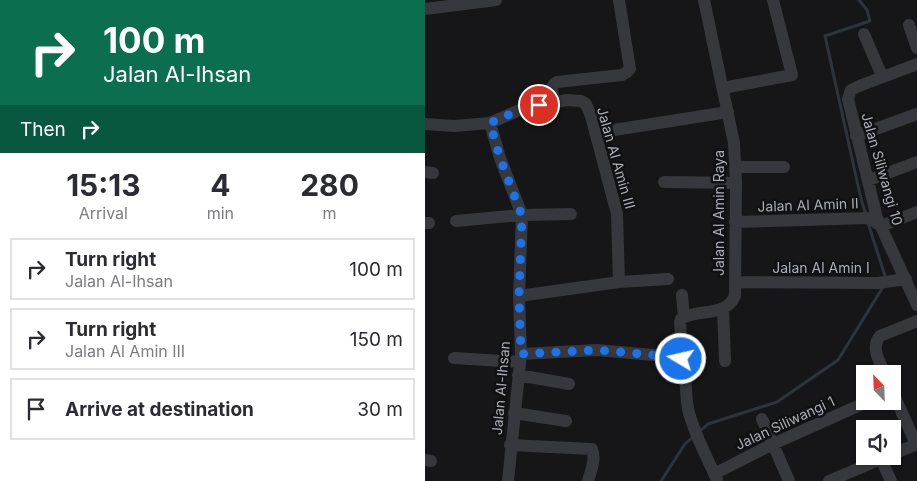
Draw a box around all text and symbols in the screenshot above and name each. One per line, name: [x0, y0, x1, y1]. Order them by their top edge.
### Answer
text: 100 m: [103, 19, 206, 61]
icon: right: [20, 20, 85, 85]
text: Jalan Al-Ihsan: [103, 61, 251, 87]
pin: [518, 84, 560, 126]
icon: arrive: [525, 91, 553, 119]
street label: Jalan Al Amin III: [594, 105, 639, 211]
street label: Jalan Siliwangi 10: [858, 111, 907, 227]
icon: right: [76, 115, 104, 143]
text: Then: [20, 118, 66, 141]
street label: Jalan Al Amin Raya: [710, 150, 727, 276]
text: 15:13: [66, 167, 141, 203]
text: 4: [210, 167, 231, 203]
text: 280: [300, 167, 359, 203]
street label: Jalan Al Amin II: [757, 194, 859, 215]
text: Arrival: [79, 203, 128, 223]
text: min: [207, 203, 234, 223]
text: m: [323, 203, 337, 223]
text: Turn right: [65, 248, 156, 271]
icon: right: [22, 255, 50, 283]
text: 100 m: [349, 258, 403, 281]
street label: Jalan Al Amin I: [772, 259, 870, 276]
text: Jalan Al-Ihsan: [65, 271, 173, 291]
text: Turn right: [65, 318, 156, 341]
icon: right: [22, 325, 50, 353]
text: 150 m: [350, 328, 403, 351]
position arrow: [654, 332, 706, 384]
street label: Jalan Al-Ihsan: [488, 340, 513, 436]
text: Jalan Al Amin III: [65, 341, 185, 361]
north arrow: [856, 365, 901, 410]
map controls: [856, 365, 901, 465]
street label: Jalan Siliwangi 1: [732, 392, 837, 453]
icon: arrive: [22, 395, 50, 423]
text: Arrive at destination: [65, 398, 254, 421]
text: 30 m: [357, 398, 403, 421]
button: sound: [856, 420, 901, 465]

